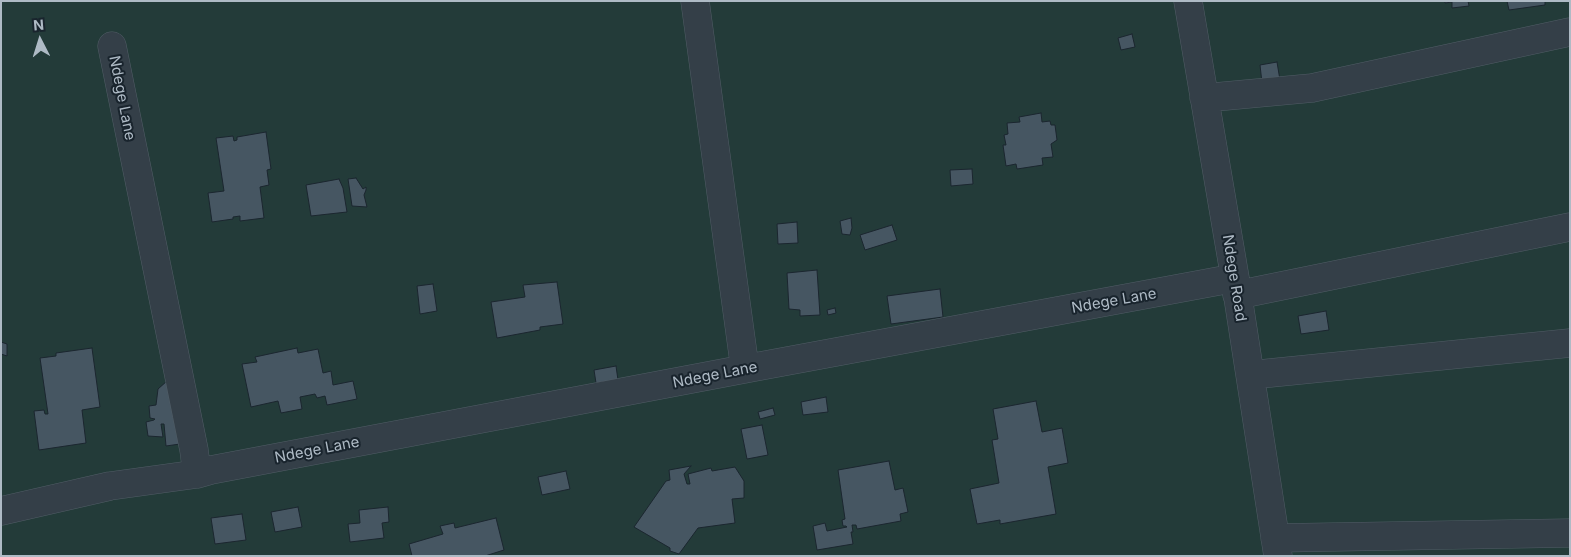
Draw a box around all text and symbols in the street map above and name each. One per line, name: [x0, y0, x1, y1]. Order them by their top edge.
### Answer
north arrow: [15, 15, 65, 65]
text: N: [33, 16, 45, 33]
street label: Ndege Lane: [105, 54, 139, 142]
street label: Ndege Road: [1218, 233, 1250, 323]
street label: Ndege Lane: [1070, 285, 1158, 317]
street label: Ndege Lane: [671, 358, 759, 392]
street label: Ndege Lane: [273, 433, 361, 467]

